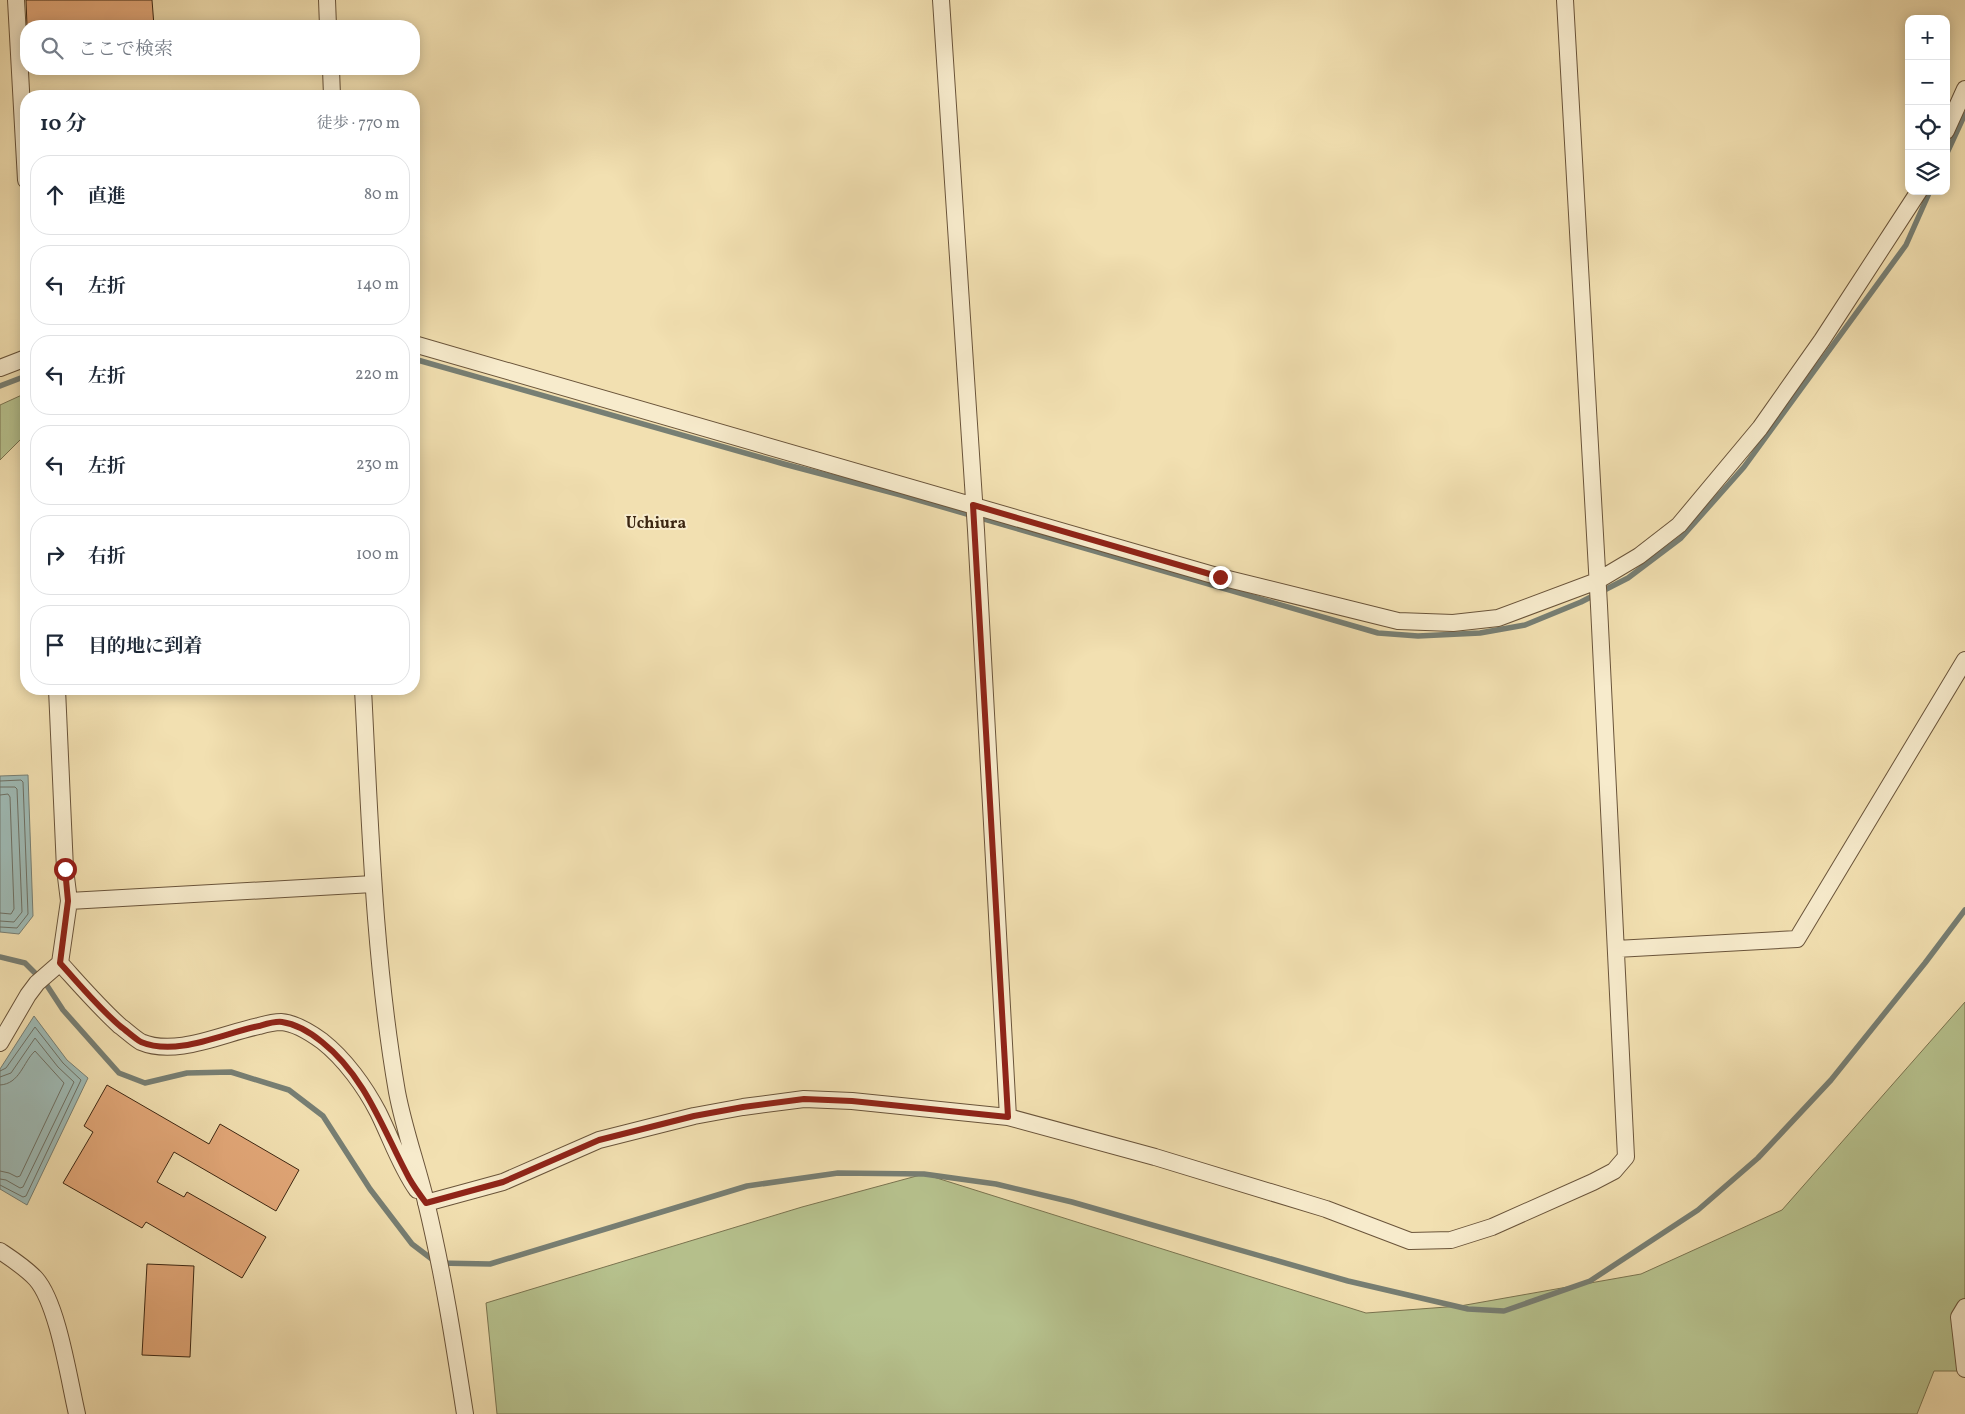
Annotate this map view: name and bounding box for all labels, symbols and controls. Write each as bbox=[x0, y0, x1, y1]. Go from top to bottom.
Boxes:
map controls bbox=[1905, 15, 1950, 195]
button: + bbox=[1905, 15, 1950, 60]
search box bbox=[20, 20, 420, 75]
icon: search bbox=[38, 34, 66, 62]
text: ここで検索 bbox=[78, 37, 173, 63]
button: − bbox=[1905, 60, 1950, 105]
button: locate bbox=[1905, 105, 1950, 150]
text: 10 分 bbox=[40, 110, 87, 139]
text: 徒歩 · 770 m bbox=[317, 113, 400, 135]
button: layers bbox=[1905, 150, 1950, 195]
icon: ahead bbox=[41, 181, 69, 209]
text: 直進 bbox=[88, 184, 126, 210]
text: 80 m bbox=[364, 184, 399, 206]
icon: left bbox=[41, 271, 69, 299]
text: 左折 bbox=[88, 274, 126, 300]
text: 140 m bbox=[357, 274, 399, 296]
icon: left bbox=[41, 361, 69, 389]
text: 左折 bbox=[88, 364, 126, 390]
text: 220 m bbox=[355, 364, 399, 386]
icon: left bbox=[41, 451, 69, 479]
text: 左折 bbox=[88, 454, 126, 480]
text: 230 m bbox=[356, 454, 399, 476]
district label: Uchiura bbox=[626, 513, 686, 535]
icon: right bbox=[41, 541, 69, 569]
text: 右折 bbox=[88, 544, 126, 570]
text: 100 m bbox=[356, 544, 399, 566]
route end bbox=[1209, 566, 1232, 589]
icon: arrive bbox=[41, 631, 69, 659]
text: 目的地に到着 bbox=[88, 634, 202, 660]
route start bbox=[54, 858, 77, 881]

